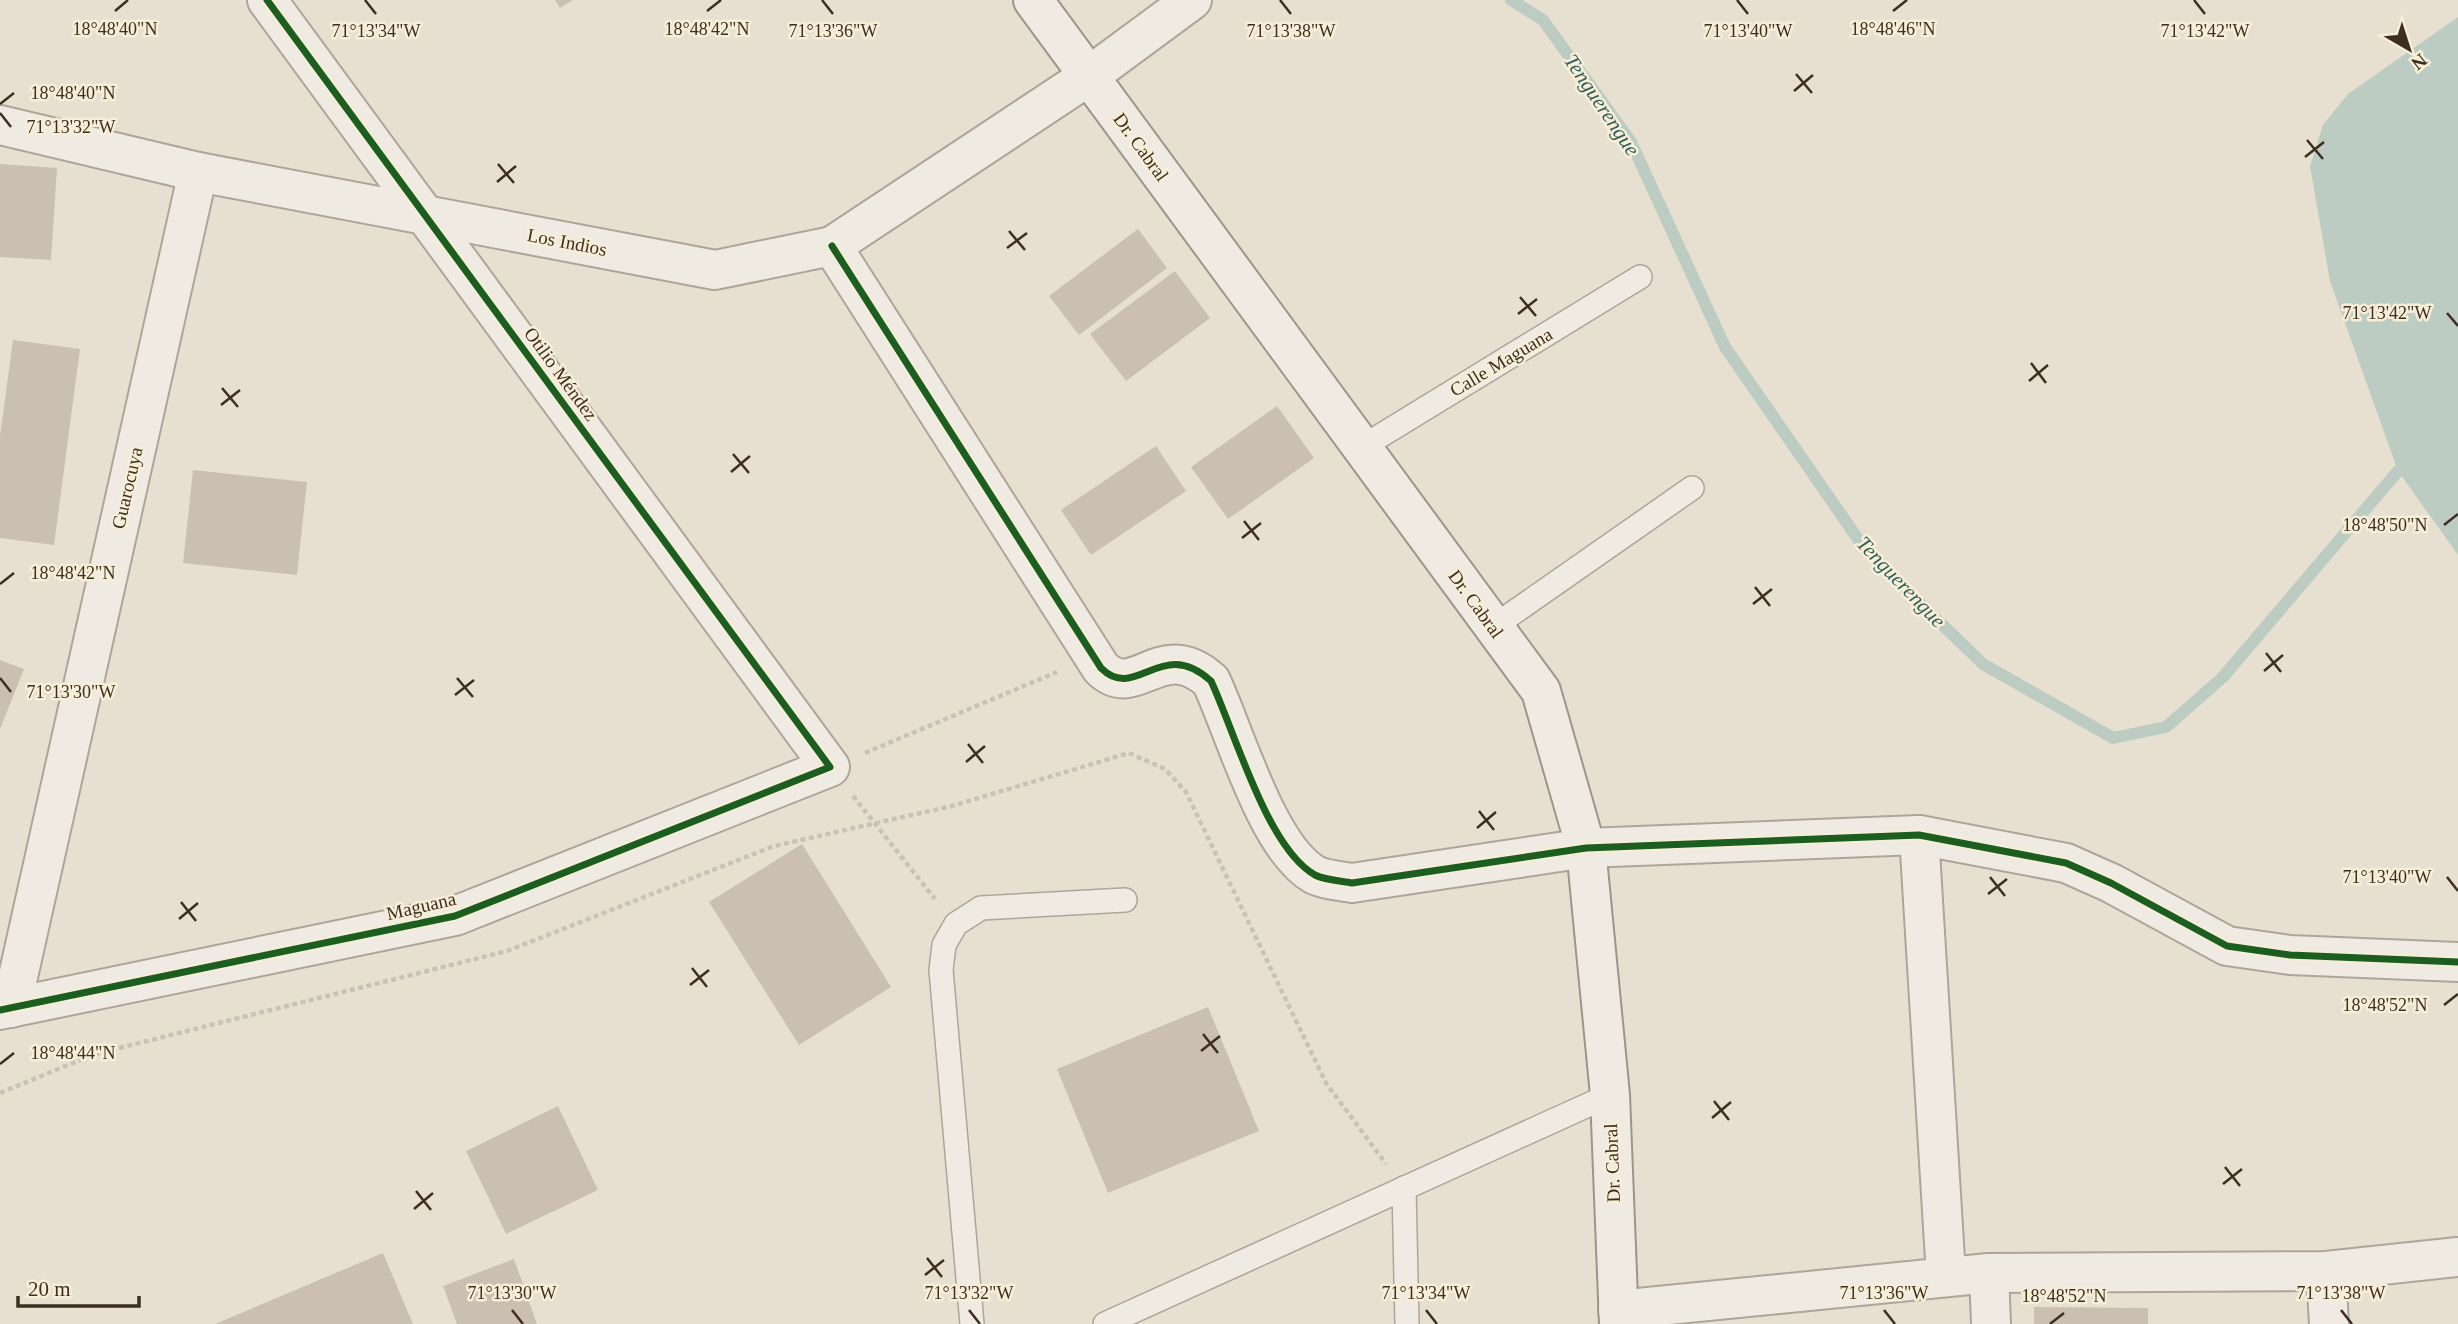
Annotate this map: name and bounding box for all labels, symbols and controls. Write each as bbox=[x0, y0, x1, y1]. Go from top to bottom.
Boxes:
north arrow bbox=[2374, 14, 2444, 84]
text: 18°48'40"N bbox=[73, 19, 157, 39]
text: 18°48'42"N bbox=[665, 19, 749, 39]
text: 18°48'46"N bbox=[1851, 19, 1935, 39]
text: 71°13'34"W bbox=[332, 21, 420, 41]
text: 71°13'36"W bbox=[789, 21, 877, 41]
text: 71°13'38"W bbox=[1247, 21, 1335, 41]
text: 71°13'40"W bbox=[1704, 21, 1792, 41]
text: 71°13'42"W bbox=[2161, 21, 2249, 41]
text: N bbox=[2407, 49, 2431, 74]
water label: Tenguerengue bbox=[1559, 50, 1645, 160]
text: 18°48'40"N bbox=[31, 83, 115, 103]
street label: Dr. Cabral bbox=[1109, 109, 1173, 185]
text: 71°13'32"W bbox=[27, 117, 115, 137]
street label: Los Indios bbox=[525, 224, 609, 260]
text: 71°13'42"W bbox=[2343, 303, 2431, 323]
street label: Otilio Méndez bbox=[520, 323, 602, 425]
street label: Calle Maguana bbox=[1446, 323, 1556, 401]
street label: Guarocuya bbox=[107, 444, 147, 531]
text: 18°48'50"N bbox=[2343, 515, 2427, 535]
water label: Tenguerengue bbox=[1852, 531, 1950, 633]
text: 18°48'42"N bbox=[31, 563, 115, 583]
street label: Dr. Cabral bbox=[1444, 566, 1508, 642]
text: 71°13'30"W bbox=[27, 682, 115, 702]
text: 71°13'40"W bbox=[2343, 867, 2431, 887]
street label: Maguana bbox=[384, 888, 458, 924]
text: 18°48'52"N bbox=[2343, 995, 2427, 1015]
text: 18°48'44"N bbox=[31, 1043, 115, 1063]
street label: Dr. Cabral bbox=[1600, 1123, 1624, 1203]
scale bar bbox=[18, 1264, 138, 1308]
text: 20 m bbox=[28, 1277, 71, 1301]
text: 71°13'30"W bbox=[468, 1283, 556, 1303]
text: 71°13'32"W bbox=[925, 1283, 1013, 1303]
text: 71°13'34"W bbox=[1382, 1283, 1470, 1303]
text: 71°13'36"W bbox=[1840, 1283, 1928, 1303]
text: 71°13'38"W bbox=[2297, 1283, 2385, 1303]
text: 18°48'52"N bbox=[2022, 1286, 2106, 1306]

